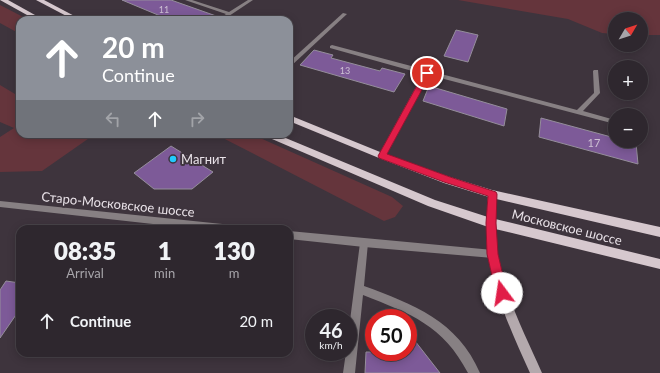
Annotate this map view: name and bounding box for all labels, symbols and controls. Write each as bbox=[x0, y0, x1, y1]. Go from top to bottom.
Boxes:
house number: 11 bbox=[159, 4, 169, 15]
north arrow bbox=[608, 12, 648, 52]
map controls bbox=[608, 12, 648, 148]
text: 20 m bbox=[102, 30, 165, 64]
icon: ahead bbox=[36, 32, 88, 84]
pin bbox=[410, 56, 444, 90]
button: + bbox=[608, 60, 648, 100]
icon: arrive bbox=[416, 62, 438, 84]
text: Continue bbox=[102, 64, 175, 86]
house number: 13 bbox=[340, 65, 350, 76]
icon: left bbox=[102, 108, 124, 130]
icon: ahead bbox=[144, 108, 166, 130]
icon: right bbox=[186, 108, 208, 130]
button: − bbox=[608, 108, 648, 148]
house number: 17 bbox=[588, 136, 600, 149]
place label: Магнит bbox=[181, 151, 227, 167]
marker: Магнит bbox=[168, 154, 178, 164]
street label: Старо-Московское шоссе bbox=[41, 188, 196, 220]
street label: Московское шоссе bbox=[510, 206, 624, 248]
text: 08:35 bbox=[54, 236, 116, 265]
text: 1 bbox=[158, 236, 172, 265]
text: 130 bbox=[213, 236, 255, 265]
text: Arrival bbox=[66, 265, 104, 281]
text: min bbox=[154, 265, 175, 281]
text: m bbox=[229, 265, 239, 281]
position arrow bbox=[481, 272, 523, 314]
speed limit sign: 50 bbox=[365, 309, 417, 361]
icon: ahead bbox=[36, 310, 58, 332]
text: Continue bbox=[70, 312, 131, 330]
text: 20 m bbox=[239, 312, 273, 330]
text: 46 bbox=[319, 318, 343, 342]
text: km/h bbox=[319, 339, 343, 351]

